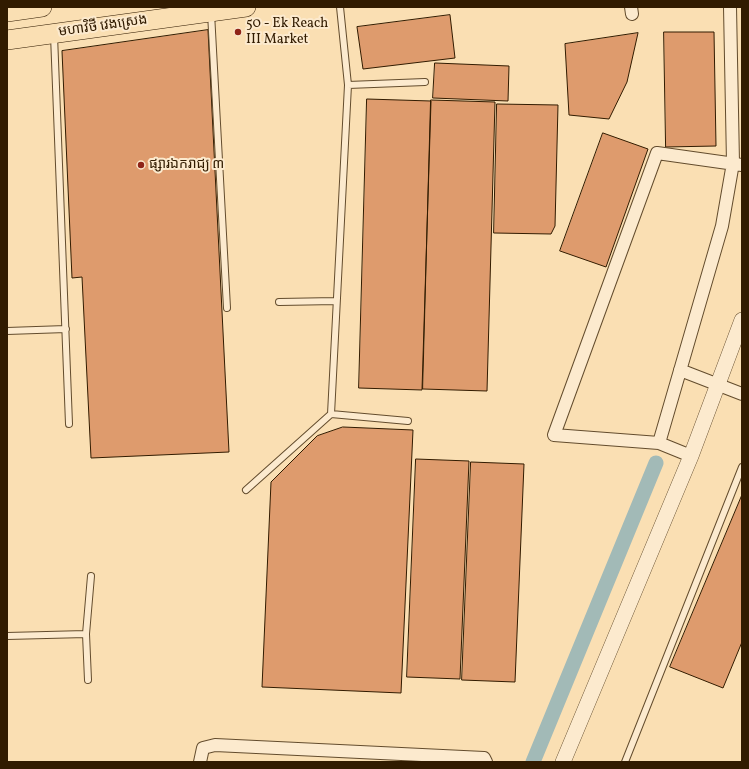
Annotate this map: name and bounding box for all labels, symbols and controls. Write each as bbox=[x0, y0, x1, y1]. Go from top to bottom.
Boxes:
street label: មហាវិថី វេងស្រេង bbox=[57, 12, 149, 42]
place label: 50 - Ek Reach III Market bbox=[246, 16, 328, 48]
marker: 50 - Ek Reach III Market bbox=[233, 27, 243, 37]
place label: ផ្សារឯករាជ្យ ៣ bbox=[149, 157, 224, 173]
marker: ផ្សារឯករាជ្យ ៣ bbox=[136, 160, 146, 170]

